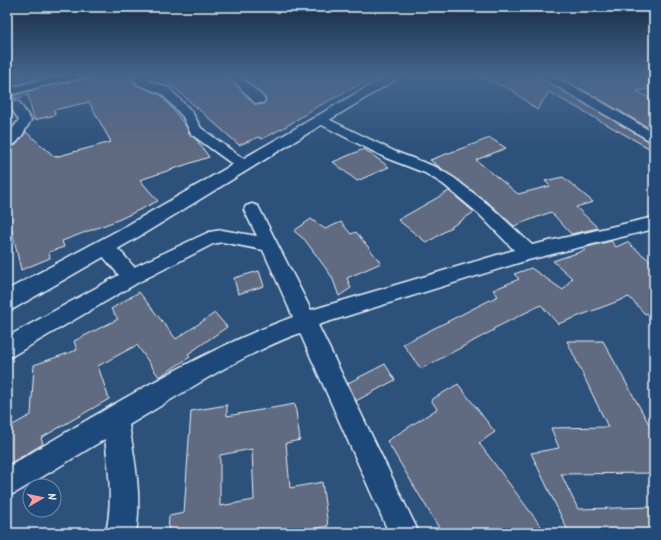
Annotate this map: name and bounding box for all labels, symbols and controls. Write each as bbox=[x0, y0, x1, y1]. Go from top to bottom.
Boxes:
north arrow bbox=[22, 478, 62, 518]
text: N bbox=[41, 492, 60, 501]

